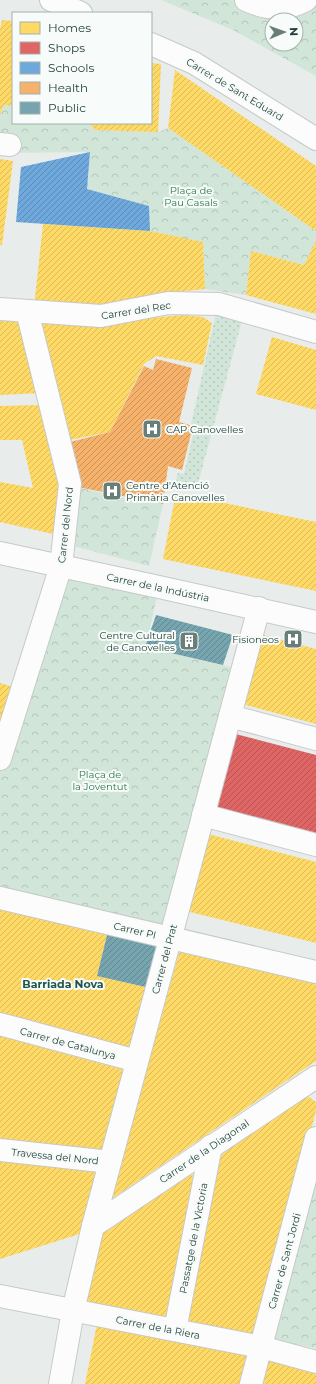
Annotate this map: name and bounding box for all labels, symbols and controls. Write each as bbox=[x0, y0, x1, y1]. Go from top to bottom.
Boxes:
legend bbox=[12, 12, 152, 124]
north arrow bbox=[264, 12, 304, 52]
text: Homes bbox=[48, 20, 91, 35]
text: N bbox=[287, 27, 301, 36]
text: Shops bbox=[48, 40, 85, 55]
street label: Carrer de Sant Eduard bbox=[184, 55, 286, 124]
text: Schools bbox=[48, 60, 94, 75]
text: Health bbox=[48, 80, 88, 95]
text: Public bbox=[48, 100, 86, 115]
park label: Plaça de Pau Casals bbox=[164, 184, 218, 209]
street label: Carrer del Rec bbox=[100, 299, 172, 322]
hospital icon: CAP Canovelles bbox=[141, 418, 163, 440]
place label: CAP Canovelles bbox=[166, 423, 243, 436]
place label: Centre d'Atenció Primària Canovelles bbox=[126, 479, 225, 504]
hospital icon: Centre d'Atenció Primària Canovelles bbox=[101, 480, 123, 502]
street label: Carrer del Nord bbox=[55, 486, 76, 564]
street label: Carrer de la Indústria bbox=[105, 570, 211, 605]
hospital icon: Fisioneos bbox=[282, 628, 304, 650]
place label: Centre Cultural de Canovelles bbox=[100, 629, 175, 654]
building icon: Centre Cultural de Canovelles bbox=[178, 630, 200, 652]
place label: Fisioneos bbox=[232, 633, 279, 646]
park label: Plaça de la Joventut bbox=[72, 768, 128, 793]
street label: Carrer PI bbox=[112, 919, 158, 942]
street label: Carrer del Prat bbox=[149, 923, 180, 996]
district label: Barriada Nova bbox=[22, 977, 104, 991]
street label: Carrer de Catalunya bbox=[19, 1024, 117, 1063]
street label: Carrer de la Diagonal bbox=[157, 1117, 252, 1186]
street label: Travessa del Nord bbox=[11, 1145, 99, 1168]
street label: Passatge de la Victoria bbox=[176, 1182, 211, 1295]
street label: Carrer de Sant Jordi bbox=[265, 1212, 304, 1311]
street label: Carrer de la Riera bbox=[115, 1313, 201, 1342]

